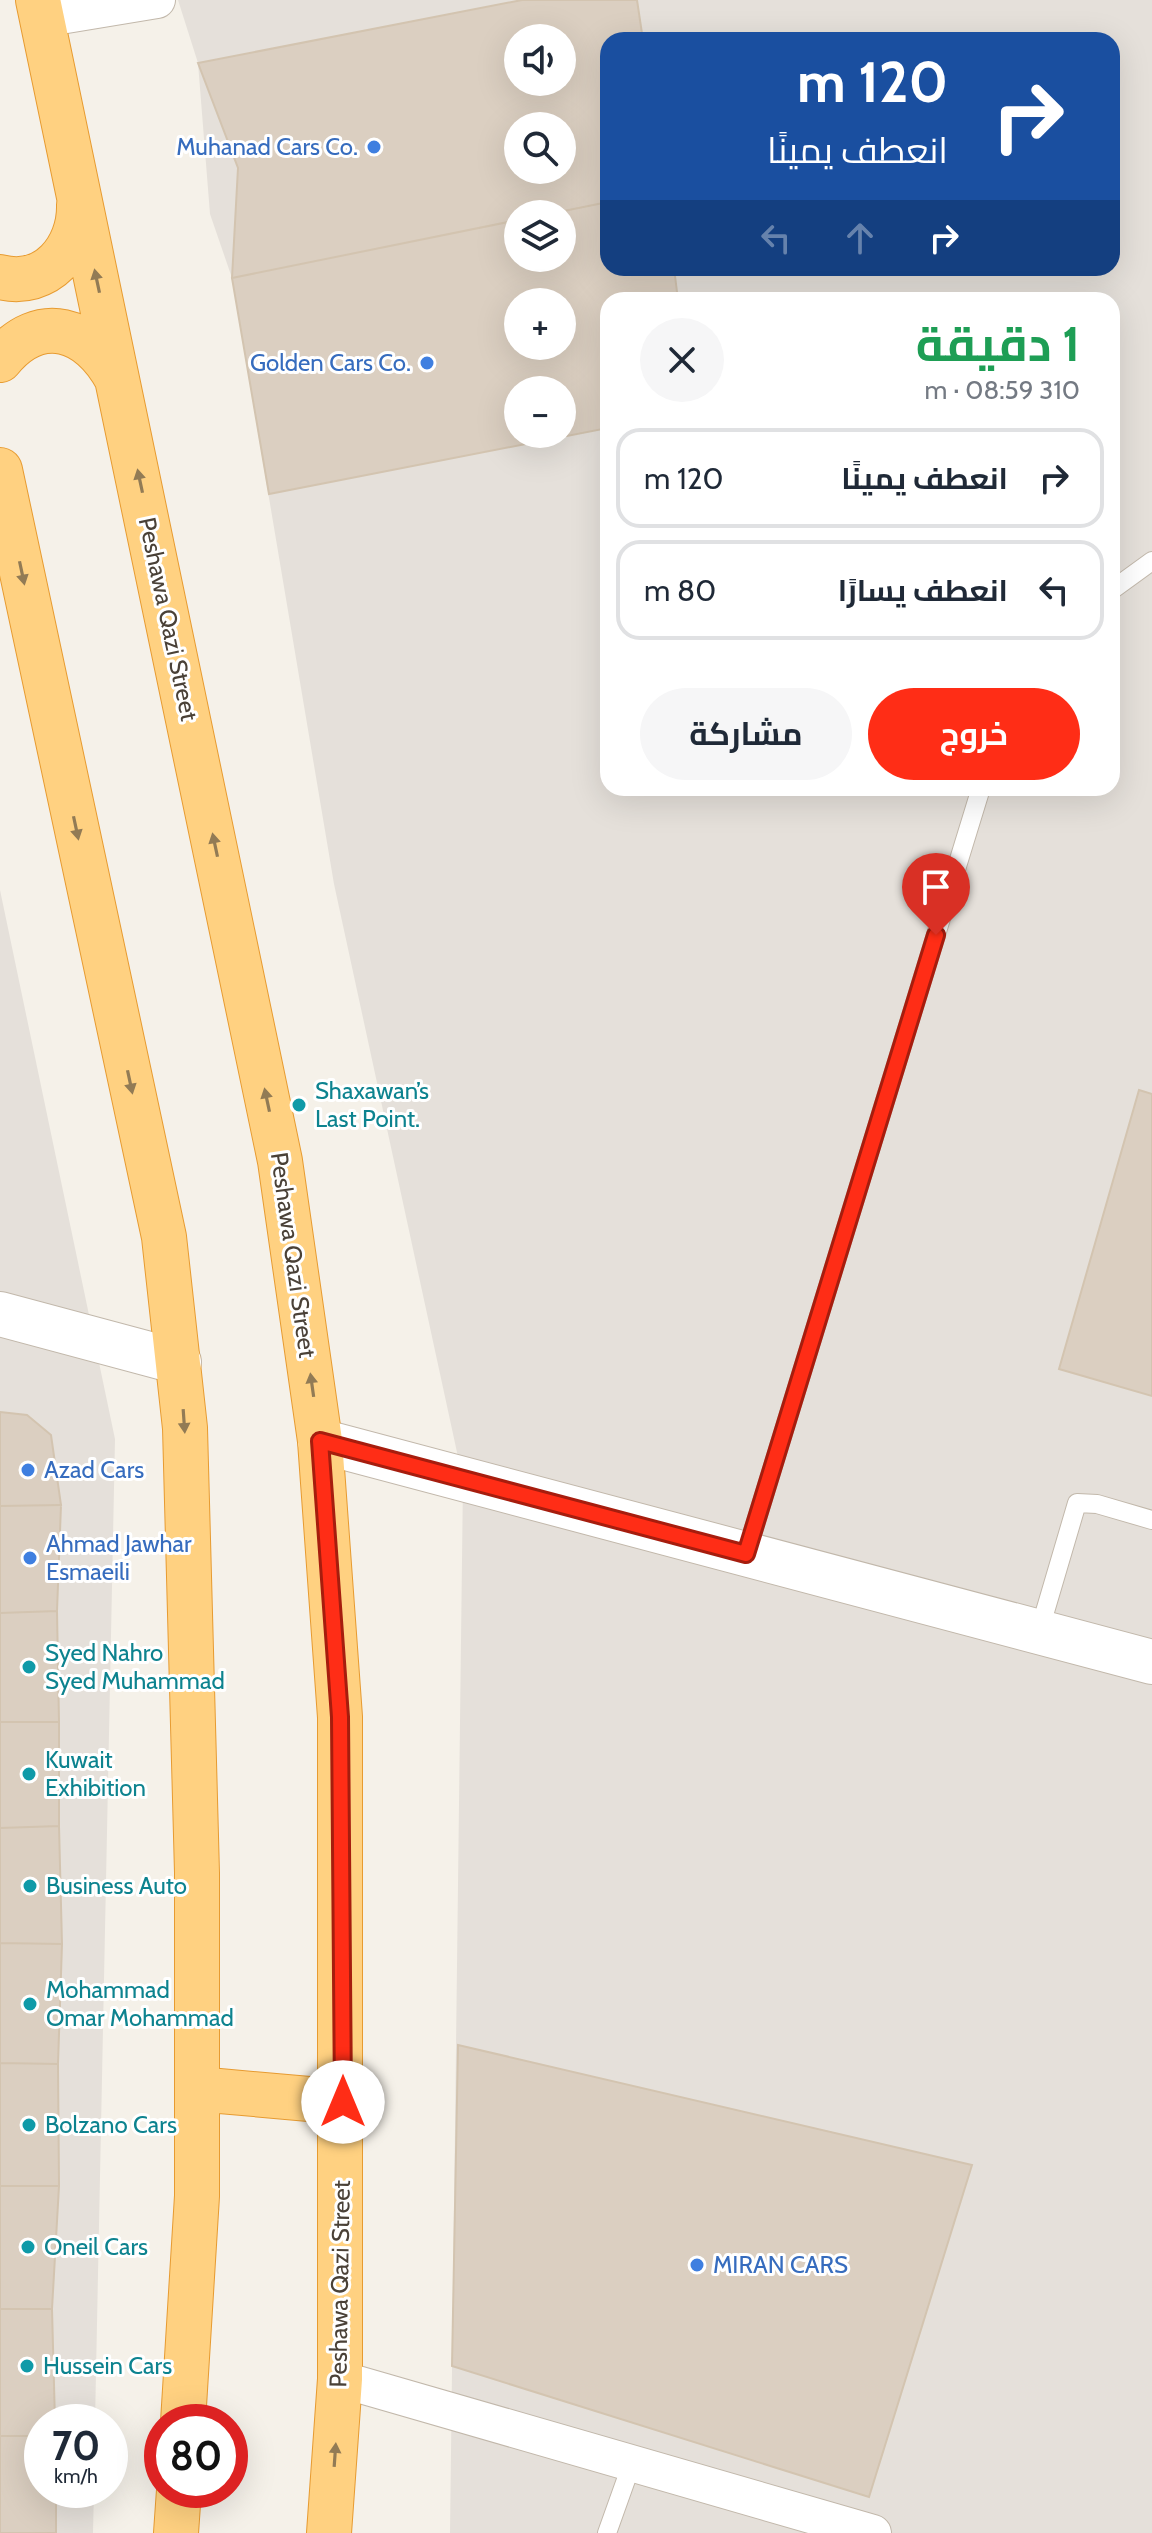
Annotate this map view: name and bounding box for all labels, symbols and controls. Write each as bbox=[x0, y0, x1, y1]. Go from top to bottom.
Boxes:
map controls bbox=[504, 24, 576, 448]
button: sound bbox=[504, 24, 576, 96]
text: 120 m bbox=[797, 48, 948, 116]
icon: right bbox=[976, 64, 1080, 168]
button: search bbox=[504, 112, 576, 184]
text: انعطف يمينًا bbox=[767, 128, 948, 172]
place label: Muhanad Cars Co. bbox=[176, 132, 358, 161]
marker: Muhanad Cars Co. bbox=[365, 138, 383, 156]
button: layers bbox=[504, 200, 576, 272]
icon: left bbox=[754, 216, 798, 260]
icon: ahead bbox=[838, 216, 882, 260]
icon: right bbox=[922, 216, 966, 260]
one-way arrow bbox=[91, 268, 103, 293]
button: + bbox=[504, 288, 576, 360]
text: 1 دقيقة bbox=[916, 315, 1080, 373]
button: close bbox=[640, 318, 724, 402]
place label: Golden Cars Co. bbox=[250, 348, 411, 377]
marker: Golden Cars Co. bbox=[418, 354, 436, 372]
text: 310 m · 08:59 bbox=[925, 374, 1080, 406]
button: − bbox=[504, 376, 576, 448]
icon: right bbox=[1032, 456, 1076, 500]
text: 120 m bbox=[644, 460, 724, 497]
text: انعطف يمينًا bbox=[841, 460, 1008, 497]
one-way arrow bbox=[133, 468, 145, 493]
street label: Peshawa Qazi Street bbox=[133, 514, 204, 723]
one-way arrow bbox=[16, 561, 29, 586]
icon: left bbox=[1032, 568, 1076, 612]
text: 80 m bbox=[644, 572, 716, 609]
text: انعطف يسارًا bbox=[838, 572, 1008, 609]
button: مشاركة bbox=[640, 688, 852, 780]
button: خروج bbox=[868, 688, 1080, 780]
one-way arrow bbox=[70, 816, 83, 841]
one-way arrow bbox=[208, 832, 221, 857]
pin bbox=[902, 853, 970, 935]
icon: arrive bbox=[914, 865, 958, 909]
one-way arrow bbox=[124, 1070, 137, 1095]
place label: Shaxawan’s Last Point. bbox=[315, 1076, 429, 1133]
one-way arrow bbox=[260, 1087, 273, 1112]
marker: Shaxawan’s Last Point. bbox=[290, 1096, 308, 1114]
street label: Peshawa Qazi Street bbox=[265, 1150, 322, 1360]
one-way arrow bbox=[305, 1372, 318, 1397]
one-way arrow bbox=[178, 1409, 191, 1434]
place label: Azad Cars bbox=[44, 1455, 144, 1484]
marker: Azad Cars bbox=[19, 1461, 37, 1479]
place label: Ahmad Jawhar Esmaeili bbox=[46, 1529, 192, 1586]
marker: Ahmad Jawhar Esmaeili bbox=[21, 1549, 39, 1567]
place label: Syed Nahro Syed Muhammad bbox=[45, 1638, 225, 1695]
marker: Syed Nahro Syed Muhammad bbox=[20, 1658, 38, 1676]
place label: Kuwait Exhibition bbox=[45, 1745, 146, 1802]
marker: Kuwait Exhibition bbox=[20, 1765, 38, 1783]
place label: Business Auto bbox=[46, 1871, 187, 1900]
marker: Business Auto bbox=[21, 1877, 39, 1895]
place label: Mohammad Omar Mohammad bbox=[46, 1975, 234, 2032]
marker: Mohammad Omar Mohammad bbox=[21, 1995, 39, 2013]
position arrow bbox=[301, 2060, 385, 2144]
place label: Bolzano Cars bbox=[45, 2110, 177, 2139]
marker: Bolzano Cars bbox=[20, 2116, 38, 2134]
street label: Peshawa Qazi Street bbox=[323, 2180, 356, 2388]
place label: Oneil Cars bbox=[44, 2232, 148, 2261]
marker: Oneil Cars bbox=[19, 2238, 37, 2256]
place label: MIRAN CARS bbox=[713, 2250, 848, 2279]
marker: MIRAN CARS bbox=[688, 2256, 706, 2274]
place label: Hussein Cars bbox=[43, 2351, 172, 2380]
marker: Hussein Cars bbox=[18, 2357, 36, 2375]
speed limit sign: 80 bbox=[144, 2404, 248, 2508]
text: 70 bbox=[52, 2421, 100, 2470]
one-way arrow bbox=[329, 2442, 342, 2467]
text: km/h bbox=[54, 2464, 98, 2488]

